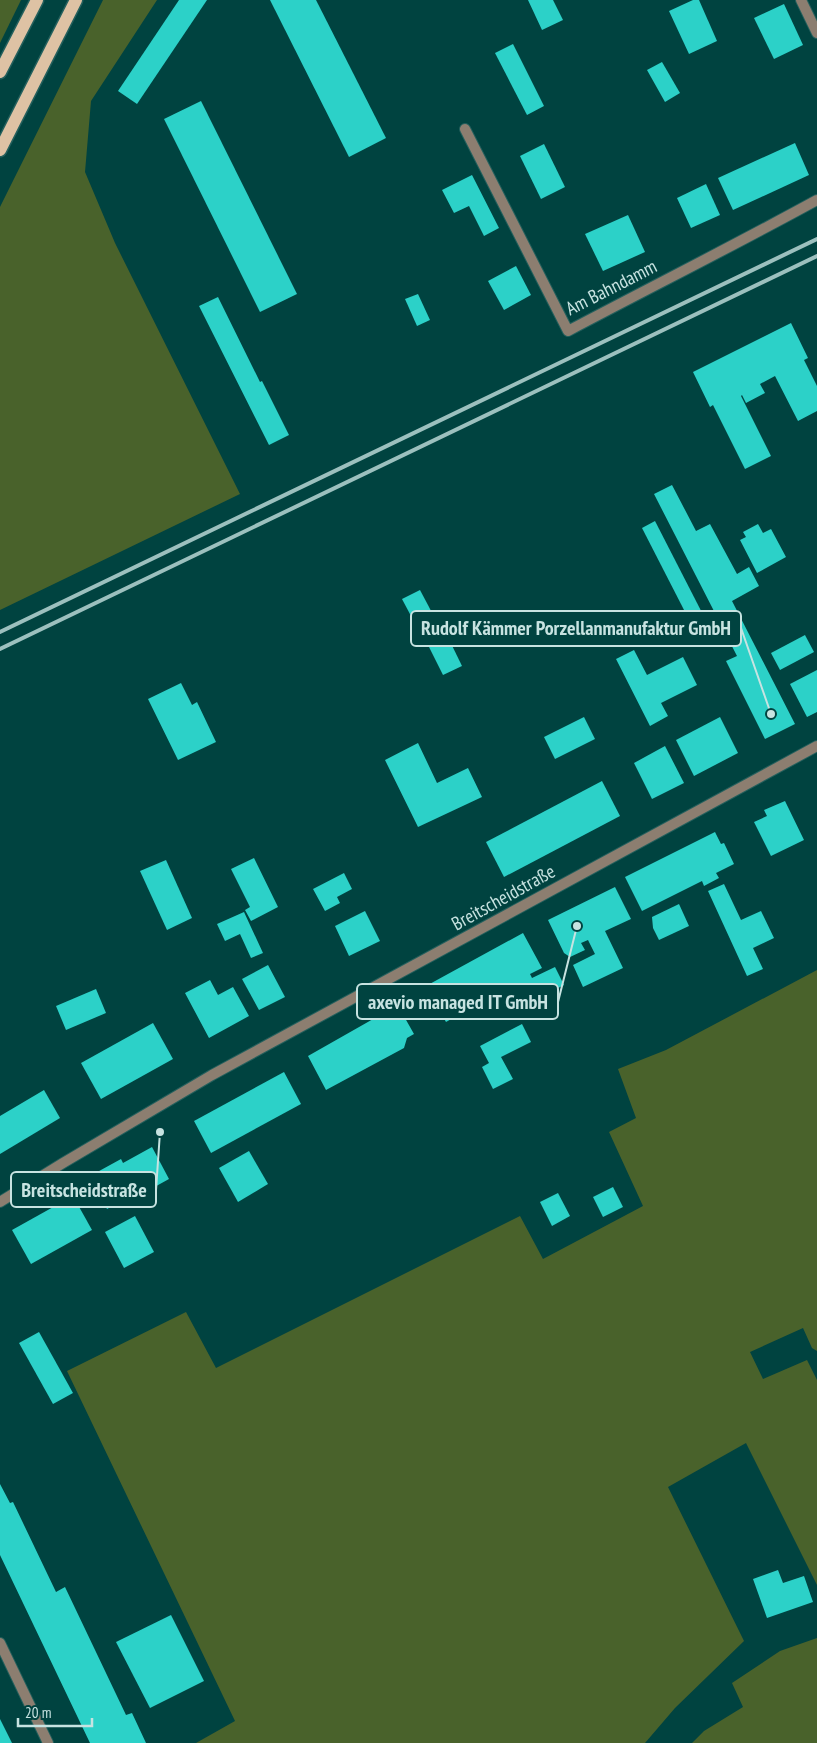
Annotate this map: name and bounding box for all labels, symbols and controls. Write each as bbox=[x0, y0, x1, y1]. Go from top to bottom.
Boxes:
street label: Am Bahndamm bbox=[561, 254, 661, 320]
callout: Rudolf Kämmer Porzellanmanufaktur GmbH bbox=[411, 611, 741, 646]
text: Rudolf Kämmer Porzellanmanufaktur GmbH bbox=[421, 615, 731, 641]
street label: Breitscheidstraße bbox=[447, 859, 559, 935]
callout: axevio managed IT GmbH bbox=[357, 984, 558, 1019]
text: axevio managed IT GmbH bbox=[368, 989, 548, 1015]
callout: Breitscheidstraße bbox=[11, 1172, 156, 1207]
text: Breitscheidstraße bbox=[21, 1177, 147, 1203]
scale bar bbox=[18, 1696, 91, 1728]
text: 20 m bbox=[25, 1703, 51, 1722]

